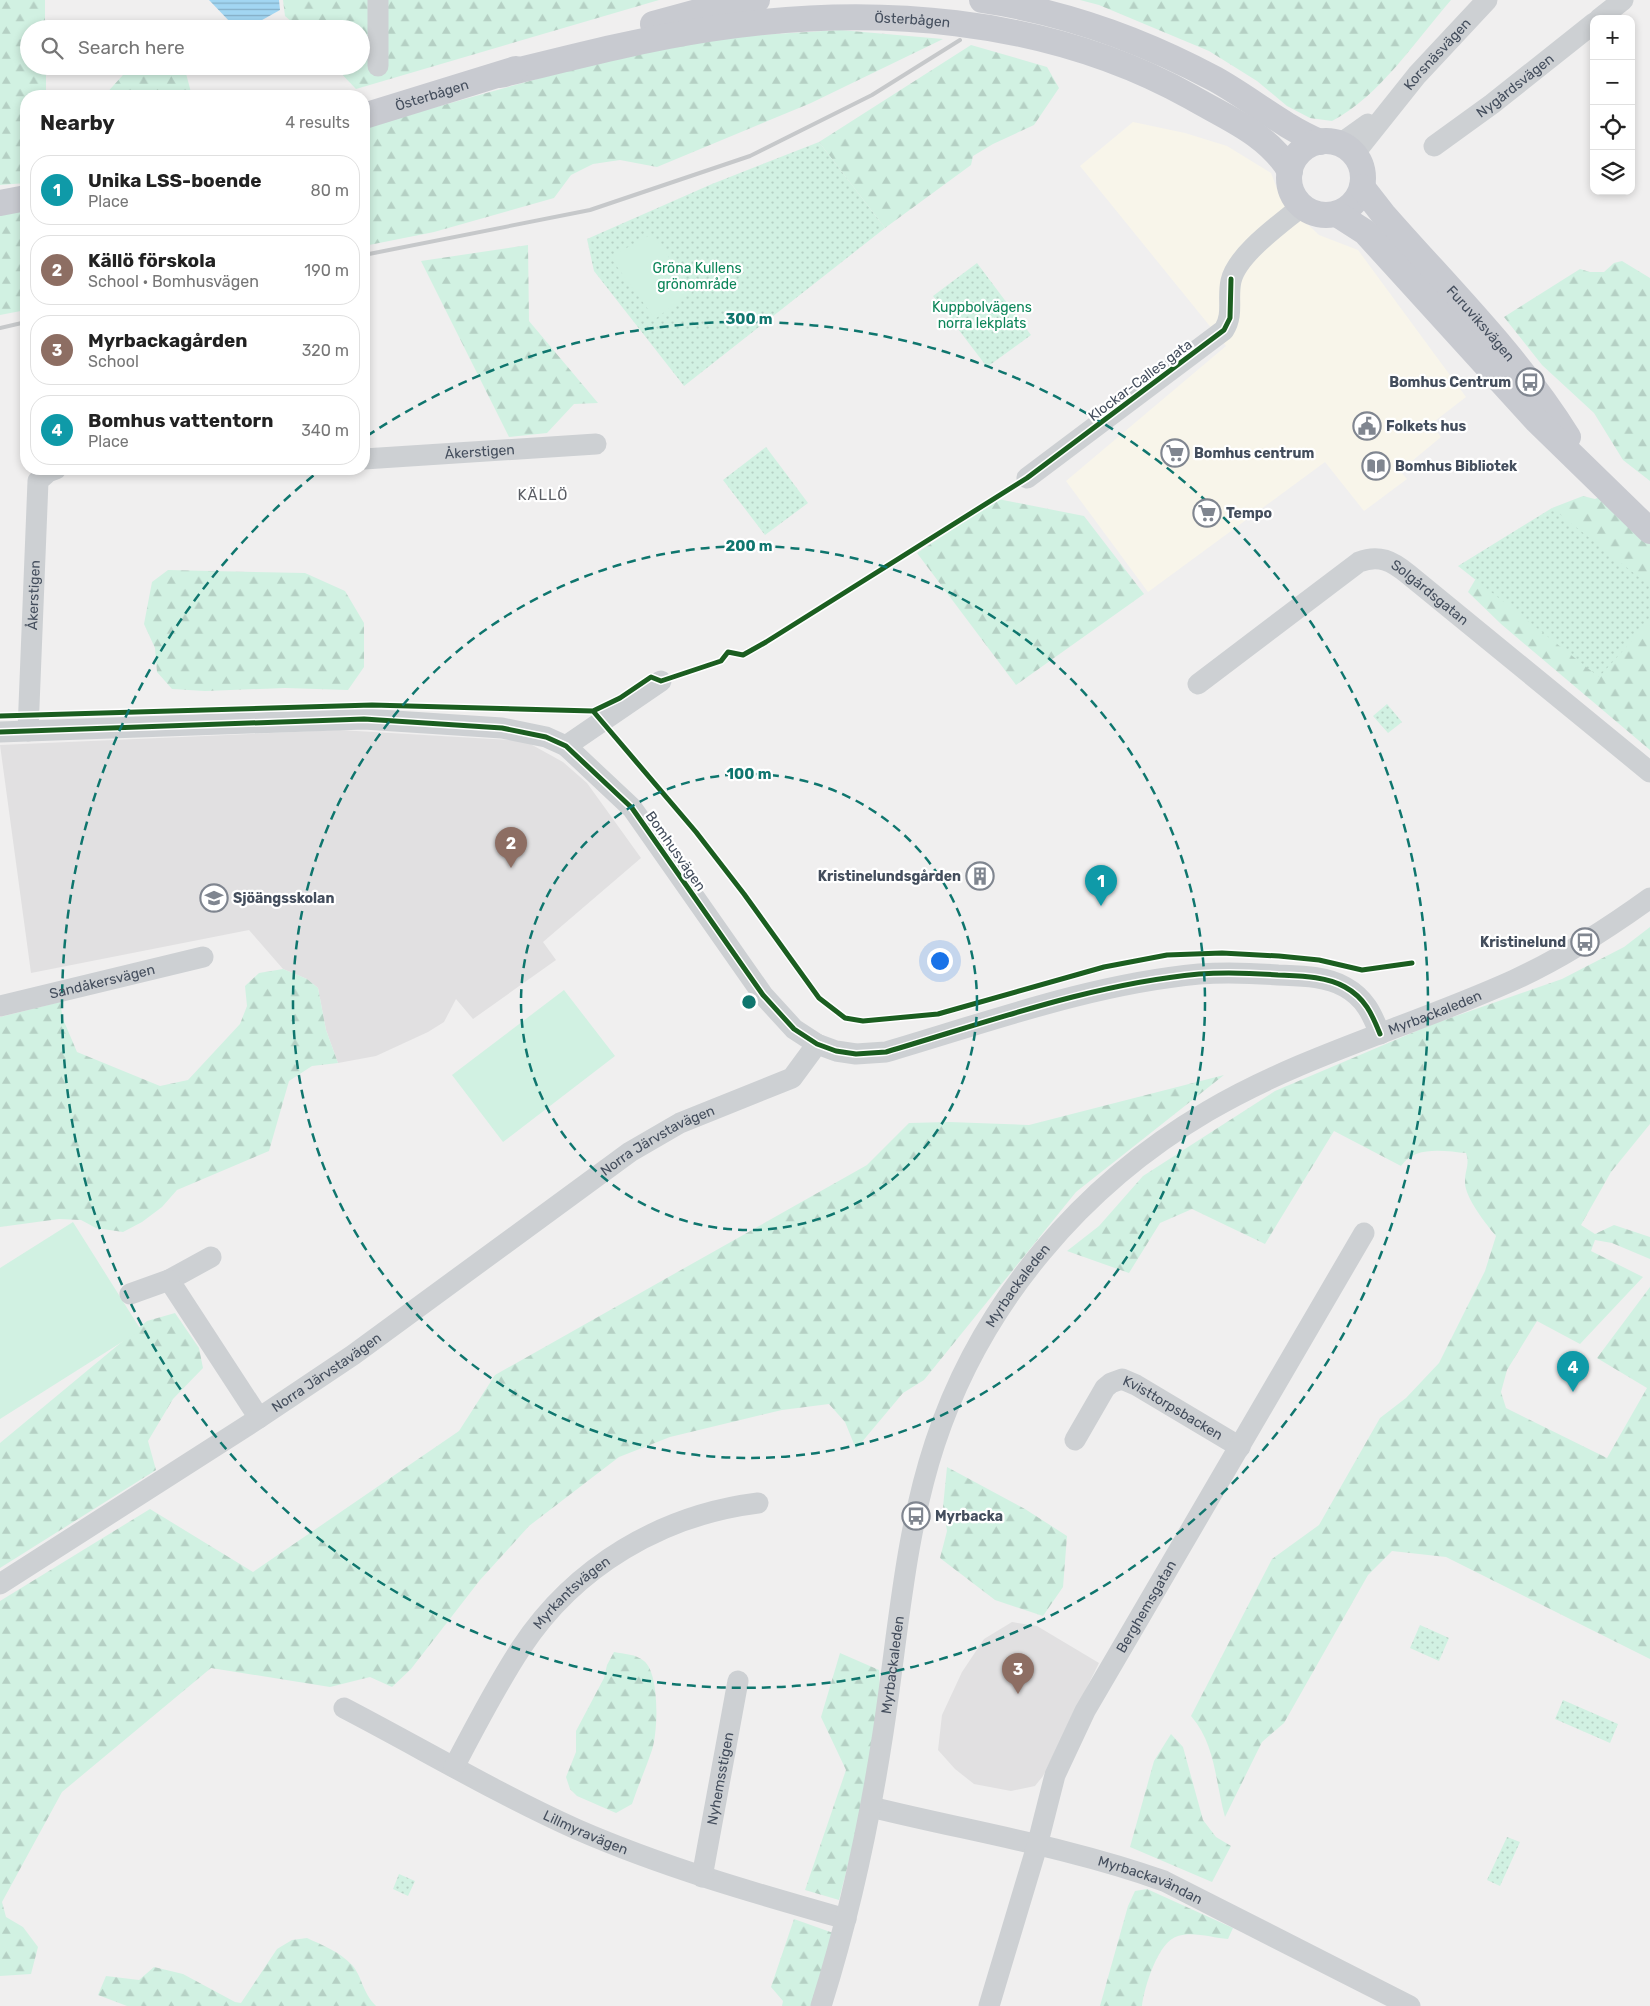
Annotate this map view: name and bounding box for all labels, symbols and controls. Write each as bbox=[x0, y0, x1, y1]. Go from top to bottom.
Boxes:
street label: Österbågen bbox=[874, 10, 951, 31]
street label: Korsnäsvägen bbox=[1400, 15, 1475, 94]
map controls bbox=[1590, 15, 1635, 195]
button: + bbox=[1590, 15, 1635, 60]
search box bbox=[20, 20, 370, 75]
icon: search bbox=[38, 34, 66, 62]
text: Search here bbox=[78, 36, 185, 59]
street label: Nygårdsvägen bbox=[1473, 50, 1557, 122]
button: − bbox=[1590, 60, 1635, 105]
street label: Österbågen bbox=[393, 76, 471, 115]
button: locate bbox=[1590, 105, 1635, 150]
text: Nearby bbox=[40, 110, 115, 135]
text: 4 results bbox=[285, 113, 350, 132]
button: layers bbox=[1590, 150, 1635, 195]
text: Unika LSS-boende bbox=[88, 169, 262, 192]
text: 1 bbox=[53, 181, 61, 200]
text: 80 m bbox=[311, 181, 349, 200]
text: Place bbox=[88, 192, 129, 211]
text: Källö förskola bbox=[88, 249, 216, 272]
park label: Gröna Kullens grönområde bbox=[652, 260, 742, 293]
text: 2 bbox=[52, 261, 62, 280]
text: 190 m bbox=[304, 261, 349, 280]
text: School · Bomhusvägen bbox=[88, 272, 259, 291]
street label: Furuviksvägen bbox=[1443, 282, 1518, 365]
park label: Kuppbolvägens norra lekplats bbox=[932, 299, 1032, 332]
text: 300 m bbox=[725, 310, 773, 328]
text: Myrbackagården bbox=[88, 329, 248, 352]
street label: Klockar-Calles gata bbox=[1085, 336, 1195, 425]
text: 3 bbox=[52, 341, 62, 360]
text: 320 m bbox=[302, 341, 349, 360]
text: School bbox=[88, 352, 139, 371]
bus stop icon: Bomhus Centrum bbox=[1515, 367, 1545, 397]
place label: Bomhus Centrum bbox=[1389, 374, 1511, 391]
text: Bomhus vattentorn bbox=[88, 409, 273, 432]
public building icon: Folkets hus bbox=[1352, 411, 1382, 441]
place label: Folkets hus bbox=[1386, 418, 1467, 435]
text: 4 bbox=[52, 421, 62, 440]
text: 340 m bbox=[301, 421, 349, 440]
text: Place bbox=[88, 432, 129, 451]
supermarket icon: Bomhus centrum bbox=[1160, 438, 1190, 468]
street label: Åkerstigen bbox=[444, 441, 515, 463]
place label: Bomhus centrum bbox=[1194, 445, 1314, 462]
library icon: Bomhus Bibliotek bbox=[1361, 451, 1391, 481]
place label: Bomhus Bibliotek bbox=[1395, 458, 1518, 475]
district label: KÄLLÖ bbox=[518, 486, 568, 504]
supermarket icon: Tempo bbox=[1192, 498, 1222, 528]
place label: Tempo bbox=[1226, 505, 1272, 522]
text: 200 m bbox=[725, 537, 773, 555]
street label: Solgårdsgatan bbox=[1388, 556, 1472, 629]
street label: Åkerstigen bbox=[23, 560, 44, 631]
text: 100 m bbox=[727, 765, 771, 783]
street label: Bomhusvägen bbox=[642, 808, 709, 894]
pin: 2 bbox=[495, 827, 527, 868]
building icon: Kristinelundsgården bbox=[965, 861, 995, 891]
pin: 1 bbox=[1085, 865, 1117, 906]
place label: Kristinelundsgården bbox=[818, 868, 961, 885]
school or university icon: Sjöängsskolan bbox=[199, 883, 229, 913]
place label: Sjöängsskolan bbox=[233, 890, 334, 907]
bus stop icon: Kristinelund bbox=[1570, 927, 1600, 957]
place label: Kristinelund bbox=[1480, 934, 1566, 951]
your location bbox=[927, 948, 953, 974]
street label: Sandåkersvägen bbox=[48, 961, 157, 1003]
street label: Myrbackaleden bbox=[1386, 987, 1484, 1039]
centre of rings bbox=[740, 993, 758, 1011]
street label: Norra Järvstavägen bbox=[597, 1102, 717, 1180]
street label: Myrbackaleden bbox=[982, 1241, 1054, 1330]
street label: Norra Järvstavägen bbox=[269, 1329, 385, 1416]
pin: 4 bbox=[1557, 1351, 1589, 1392]
street label: Kvisttorpsbacken bbox=[1120, 1372, 1226, 1444]
bus stop icon: Myrbacka bbox=[901, 1501, 931, 1531]
place label: Myrbacka bbox=[935, 1508, 1003, 1525]
street label: Myrkantsvägen bbox=[530, 1553, 613, 1633]
street label: Berghemsgatan bbox=[1113, 1557, 1180, 1656]
street label: Myrbackaleden bbox=[878, 1615, 908, 1715]
pin: 3 bbox=[1002, 1653, 1034, 1694]
street label: Nyhemsstigen bbox=[704, 1731, 737, 1827]
street label: Lillmyravägen bbox=[540, 1807, 630, 1858]
street label: Myrbackavändan bbox=[1096, 1853, 1205, 1908]

